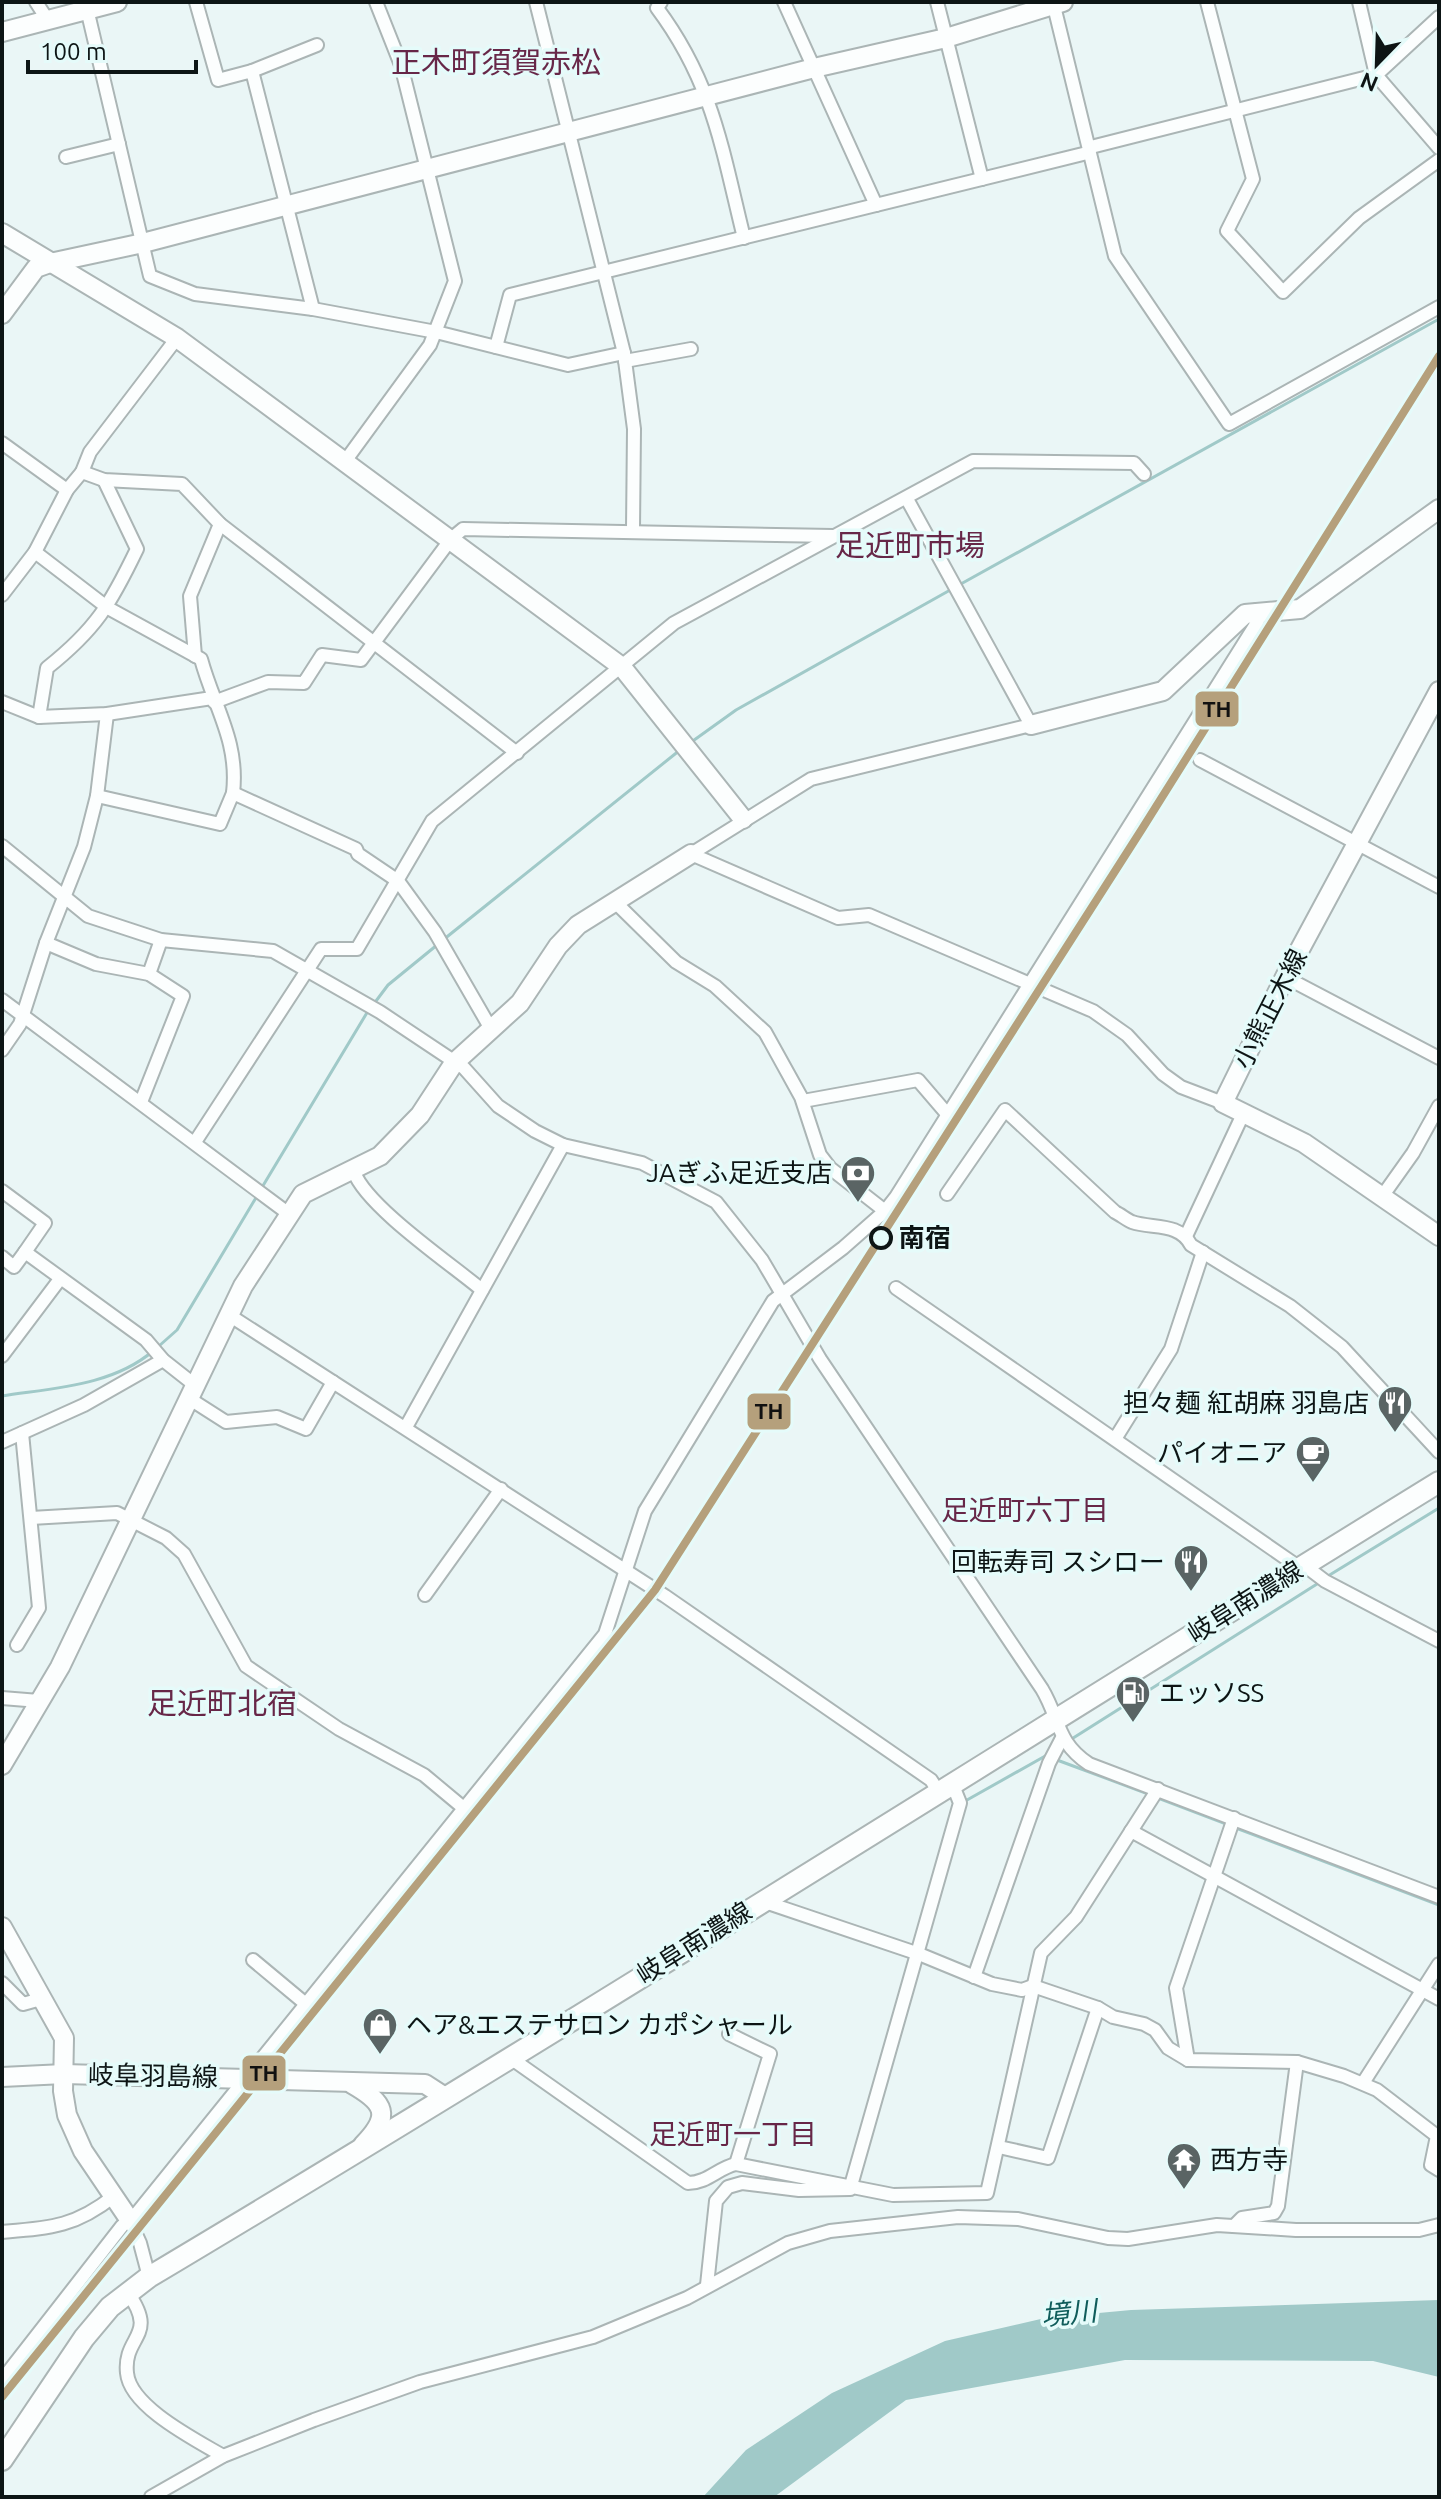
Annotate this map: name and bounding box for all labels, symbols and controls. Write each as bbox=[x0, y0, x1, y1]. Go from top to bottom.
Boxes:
scale bar bbox=[28, 24, 196, 74]
north arrow bbox=[1337, 24, 1417, 104]
text: 100 m bbox=[40, 38, 107, 65]
district label: 正木町須賀赤松 bbox=[391, 45, 601, 79]
text: N bbox=[1357, 68, 1381, 98]
district label: 足近町市場 bbox=[835, 528, 985, 562]
line badge: TH bbox=[1194, 690, 1240, 728]
text: TH bbox=[1202, 696, 1232, 721]
street label: 小熊正木線 bbox=[1227, 944, 1312, 1073]
bank icon: JAぎふ足近支店 bbox=[839, 1154, 877, 1204]
place label: JAぎふ足近支店 bbox=[646, 1158, 832, 1187]
place label: 南宿 bbox=[899, 1223, 951, 1252]
marker: 南宿 bbox=[870, 1227, 892, 1249]
restaurant icon: 担々麺 紅胡麻 羽島店 bbox=[1376, 1384, 1414, 1434]
place label: 担々麺 紅胡麻 羽島店 bbox=[1123, 1388, 1369, 1417]
line badge: TH bbox=[746, 1392, 792, 1431]
text: TH bbox=[754, 1398, 784, 1423]
cafe icon: パイオニア bbox=[1294, 1434, 1332, 1484]
place label: パイオニア bbox=[1157, 1438, 1287, 1467]
district label: 足近町六丁目 bbox=[941, 1494, 1109, 1525]
restaurant icon: 回転寿司 スシロー bbox=[1172, 1543, 1210, 1593]
place label: 回転寿司 スシロー bbox=[951, 1547, 1165, 1576]
street label: 岐阜南濃線 bbox=[1182, 1555, 1308, 1648]
fuel station icon: エッソSS bbox=[1114, 1674, 1152, 1724]
place label: エッソSS bbox=[1159, 1678, 1264, 1707]
district label: 足近町北宿 bbox=[147, 1686, 297, 1720]
street label: 岐阜南濃線 bbox=[631, 1896, 757, 1989]
shop icon: ヘア&エステサロン カポシャール bbox=[361, 2006, 399, 2056]
place label: ヘア&エステサロン カポシャール bbox=[406, 2010, 793, 2039]
line badge: TH bbox=[241, 2054, 287, 2092]
street label: 岐阜羽島線 bbox=[88, 2060, 218, 2091]
text: TH bbox=[249, 2060, 279, 2085]
district label: 足近町一丁目 bbox=[649, 2118, 817, 2149]
temple icon: 西方寺 bbox=[1165, 2141, 1203, 2191]
place label: 西方寺 bbox=[1210, 2145, 1288, 2174]
water label: 境川 bbox=[1039, 2294, 1101, 2331]

